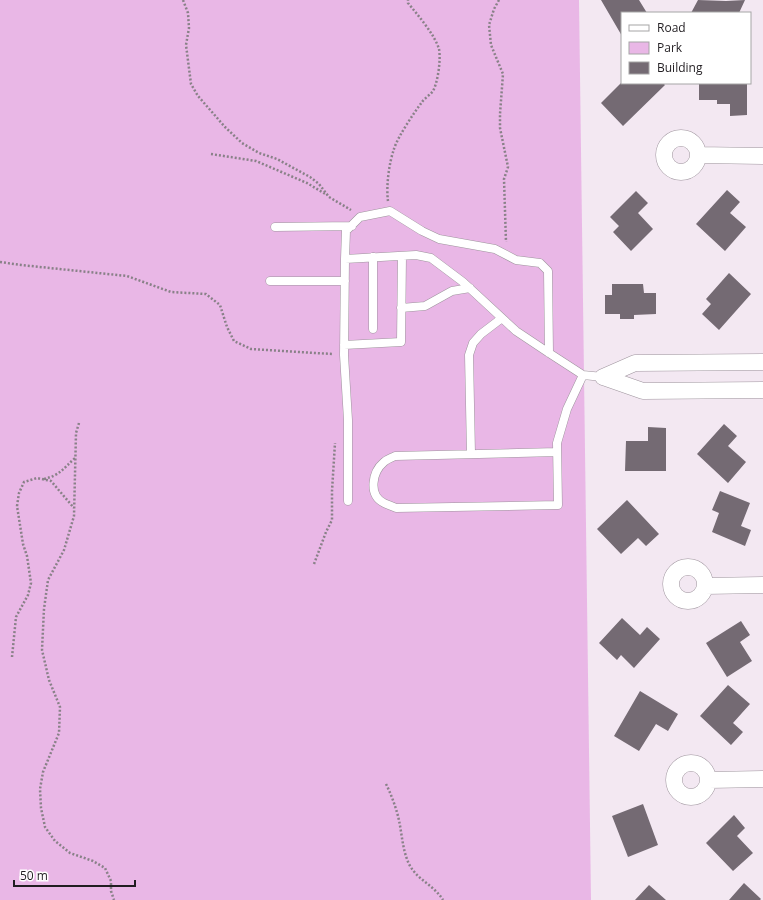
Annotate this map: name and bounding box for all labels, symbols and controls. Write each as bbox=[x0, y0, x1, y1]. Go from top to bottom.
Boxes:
legend bbox=[621, 12, 751, 84]
text: Road bbox=[657, 19, 686, 36]
text: Park bbox=[657, 39, 683, 56]
text: Building bbox=[657, 59, 703, 76]
scale bar bbox=[14, 862, 135, 888]
text: 50 m bbox=[20, 867, 48, 884]

